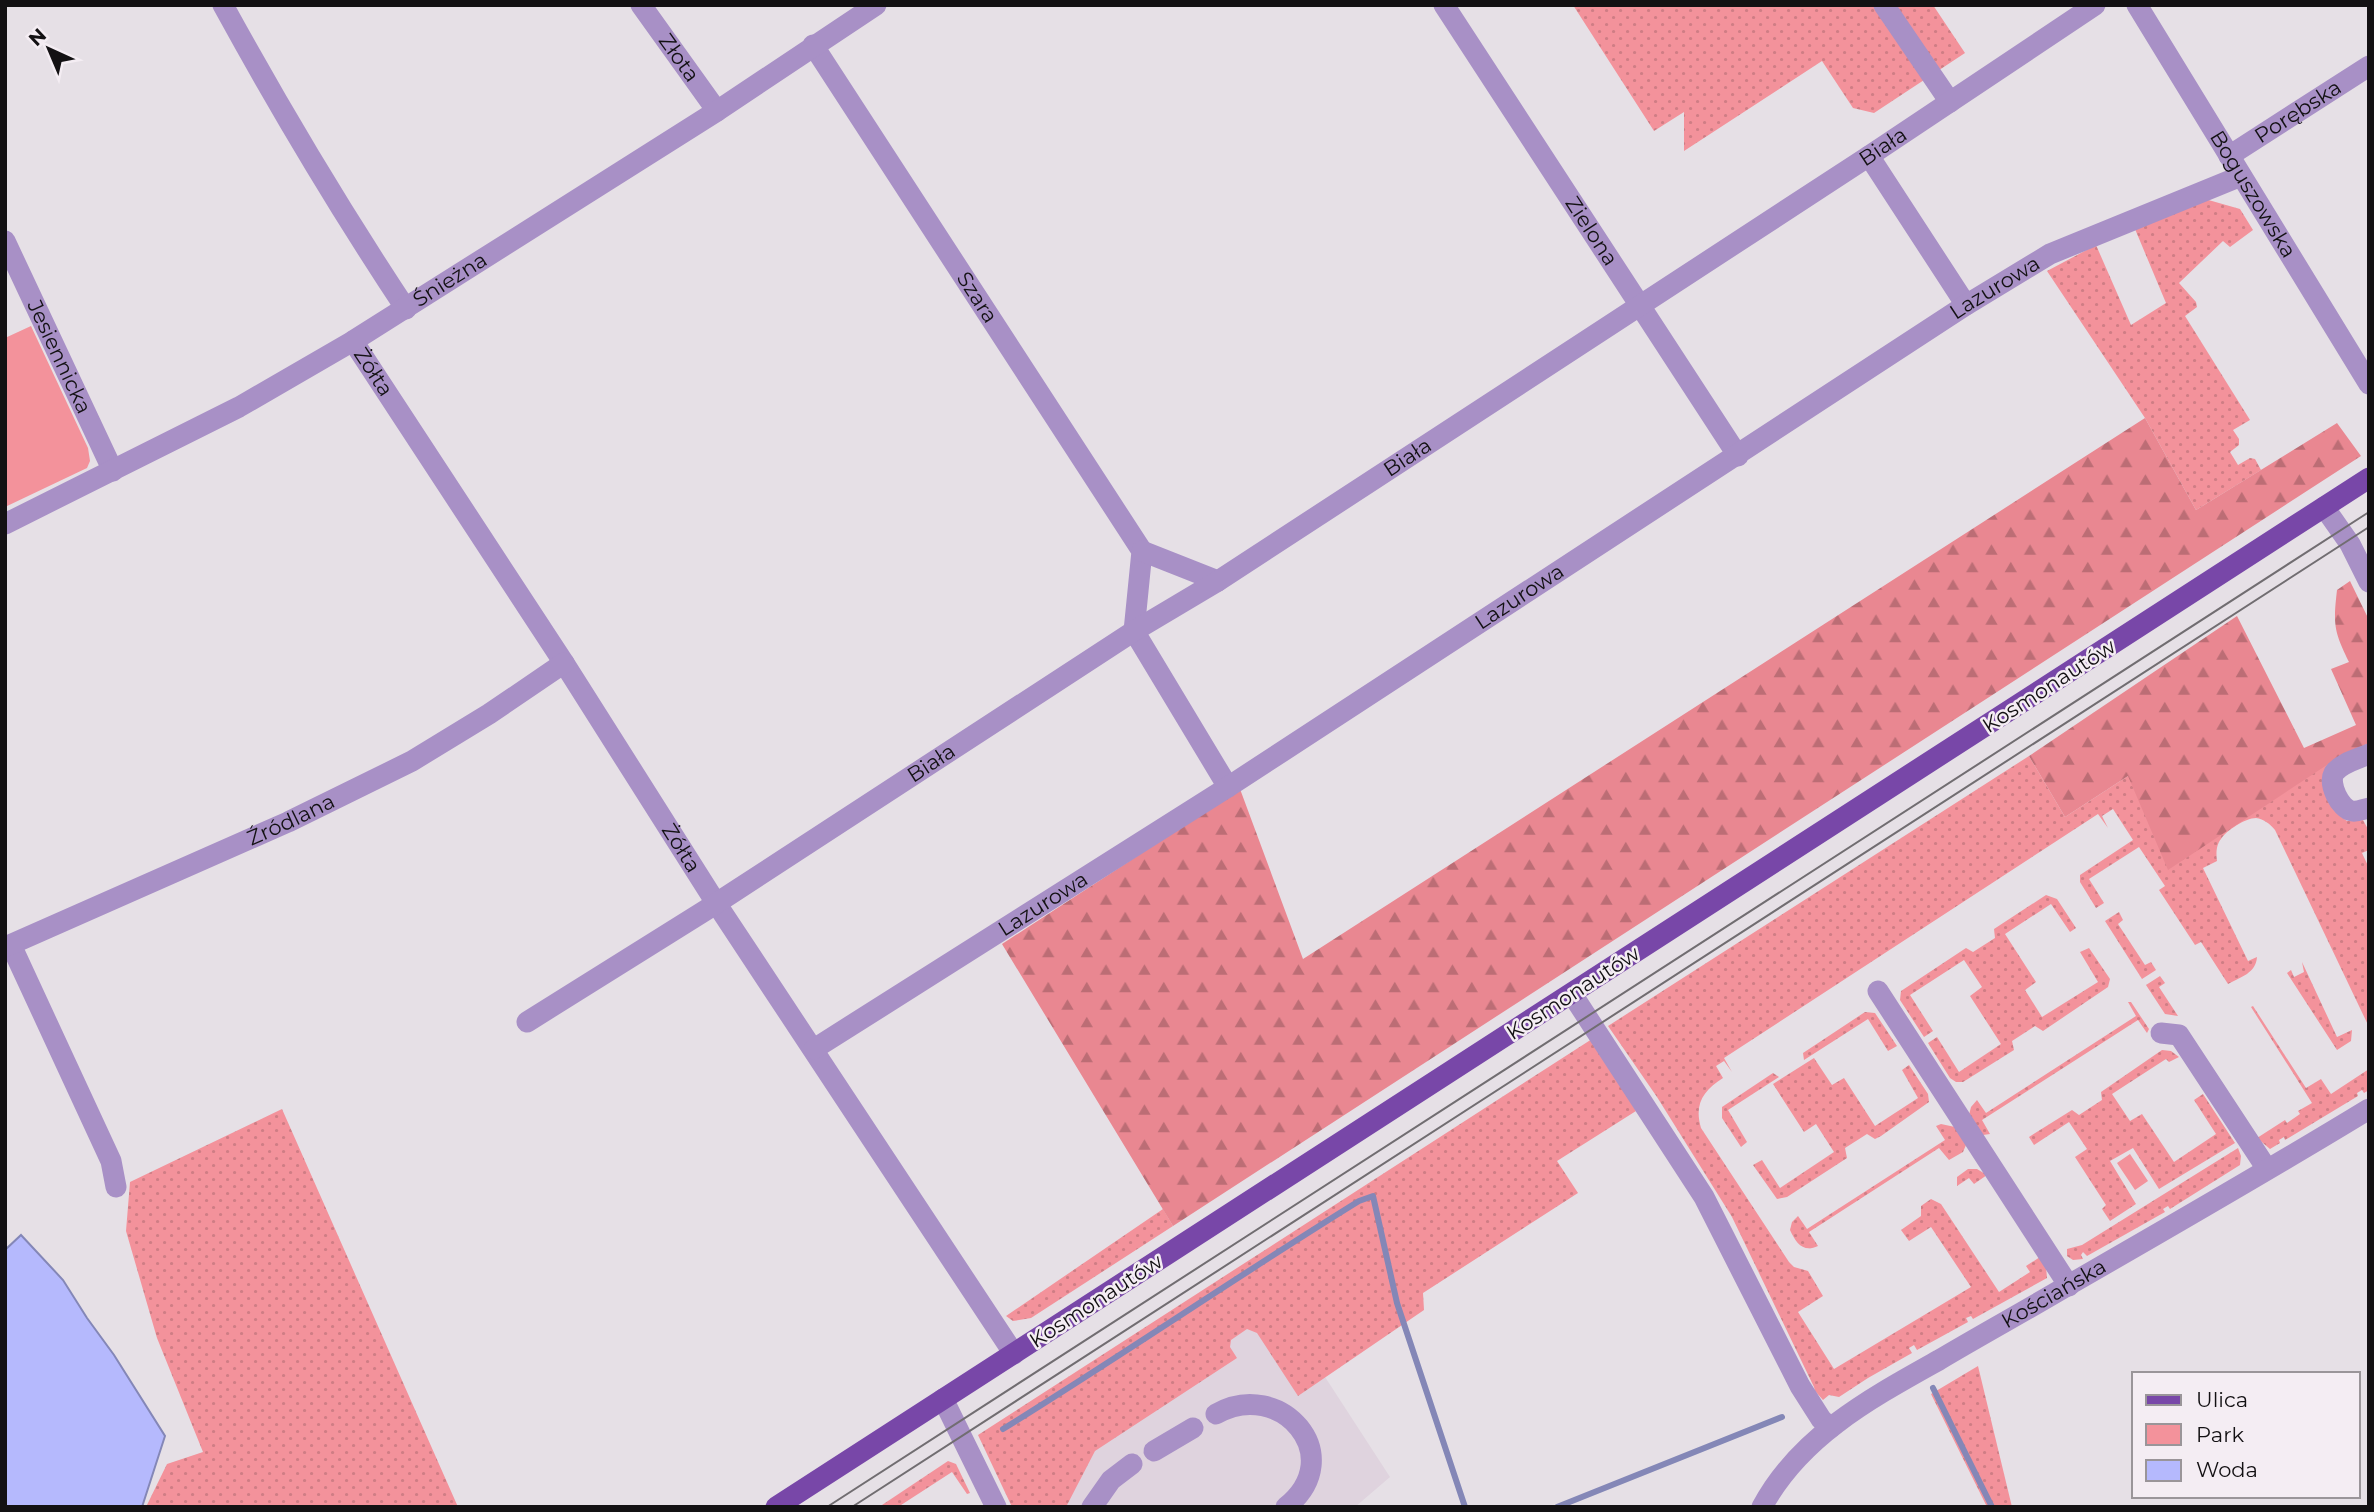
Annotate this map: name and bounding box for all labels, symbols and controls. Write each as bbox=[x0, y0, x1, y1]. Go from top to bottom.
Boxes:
north arrow bbox=[14, 14, 84, 84]
text: N bbox=[24, 24, 51, 51]
street label: Złota bbox=[654, 29, 705, 86]
street label: Porębska bbox=[2250, 74, 2346, 148]
street label: Biała bbox=[1854, 121, 1911, 171]
street label: Boguszowska bbox=[2205, 126, 2302, 262]
street label: Zielona bbox=[1560, 192, 1623, 270]
street label: Śnieżna bbox=[408, 247, 491, 312]
street label: Lazurowa bbox=[1945, 250, 2044, 324]
street label: Szara bbox=[952, 267, 1003, 327]
street label: Jesiennicka bbox=[22, 295, 97, 417]
street label: Żółta bbox=[349, 343, 399, 401]
street label: Biała bbox=[1378, 432, 1436, 482]
street label: Lazurowa bbox=[1470, 558, 1568, 634]
street label: Kosmonautów bbox=[1978, 633, 2120, 738]
street label: Biała bbox=[902, 738, 960, 787]
street label: Źródlana bbox=[243, 788, 339, 850]
street label: Żółta bbox=[657, 819, 706, 877]
street label: Lazurowa bbox=[993, 866, 1092, 941]
street label: Kosmonautów bbox=[1502, 940, 1644, 1045]
street label: Kosmonautów bbox=[1025, 1248, 1167, 1353]
street label: Kościańska bbox=[1997, 1253, 2110, 1333]
legend bbox=[2132, 1372, 2360, 1498]
text: Ulica bbox=[2196, 1387, 2248, 1412]
text: Park bbox=[2196, 1422, 2244, 1447]
text: Woda bbox=[2196, 1457, 2258, 1482]

